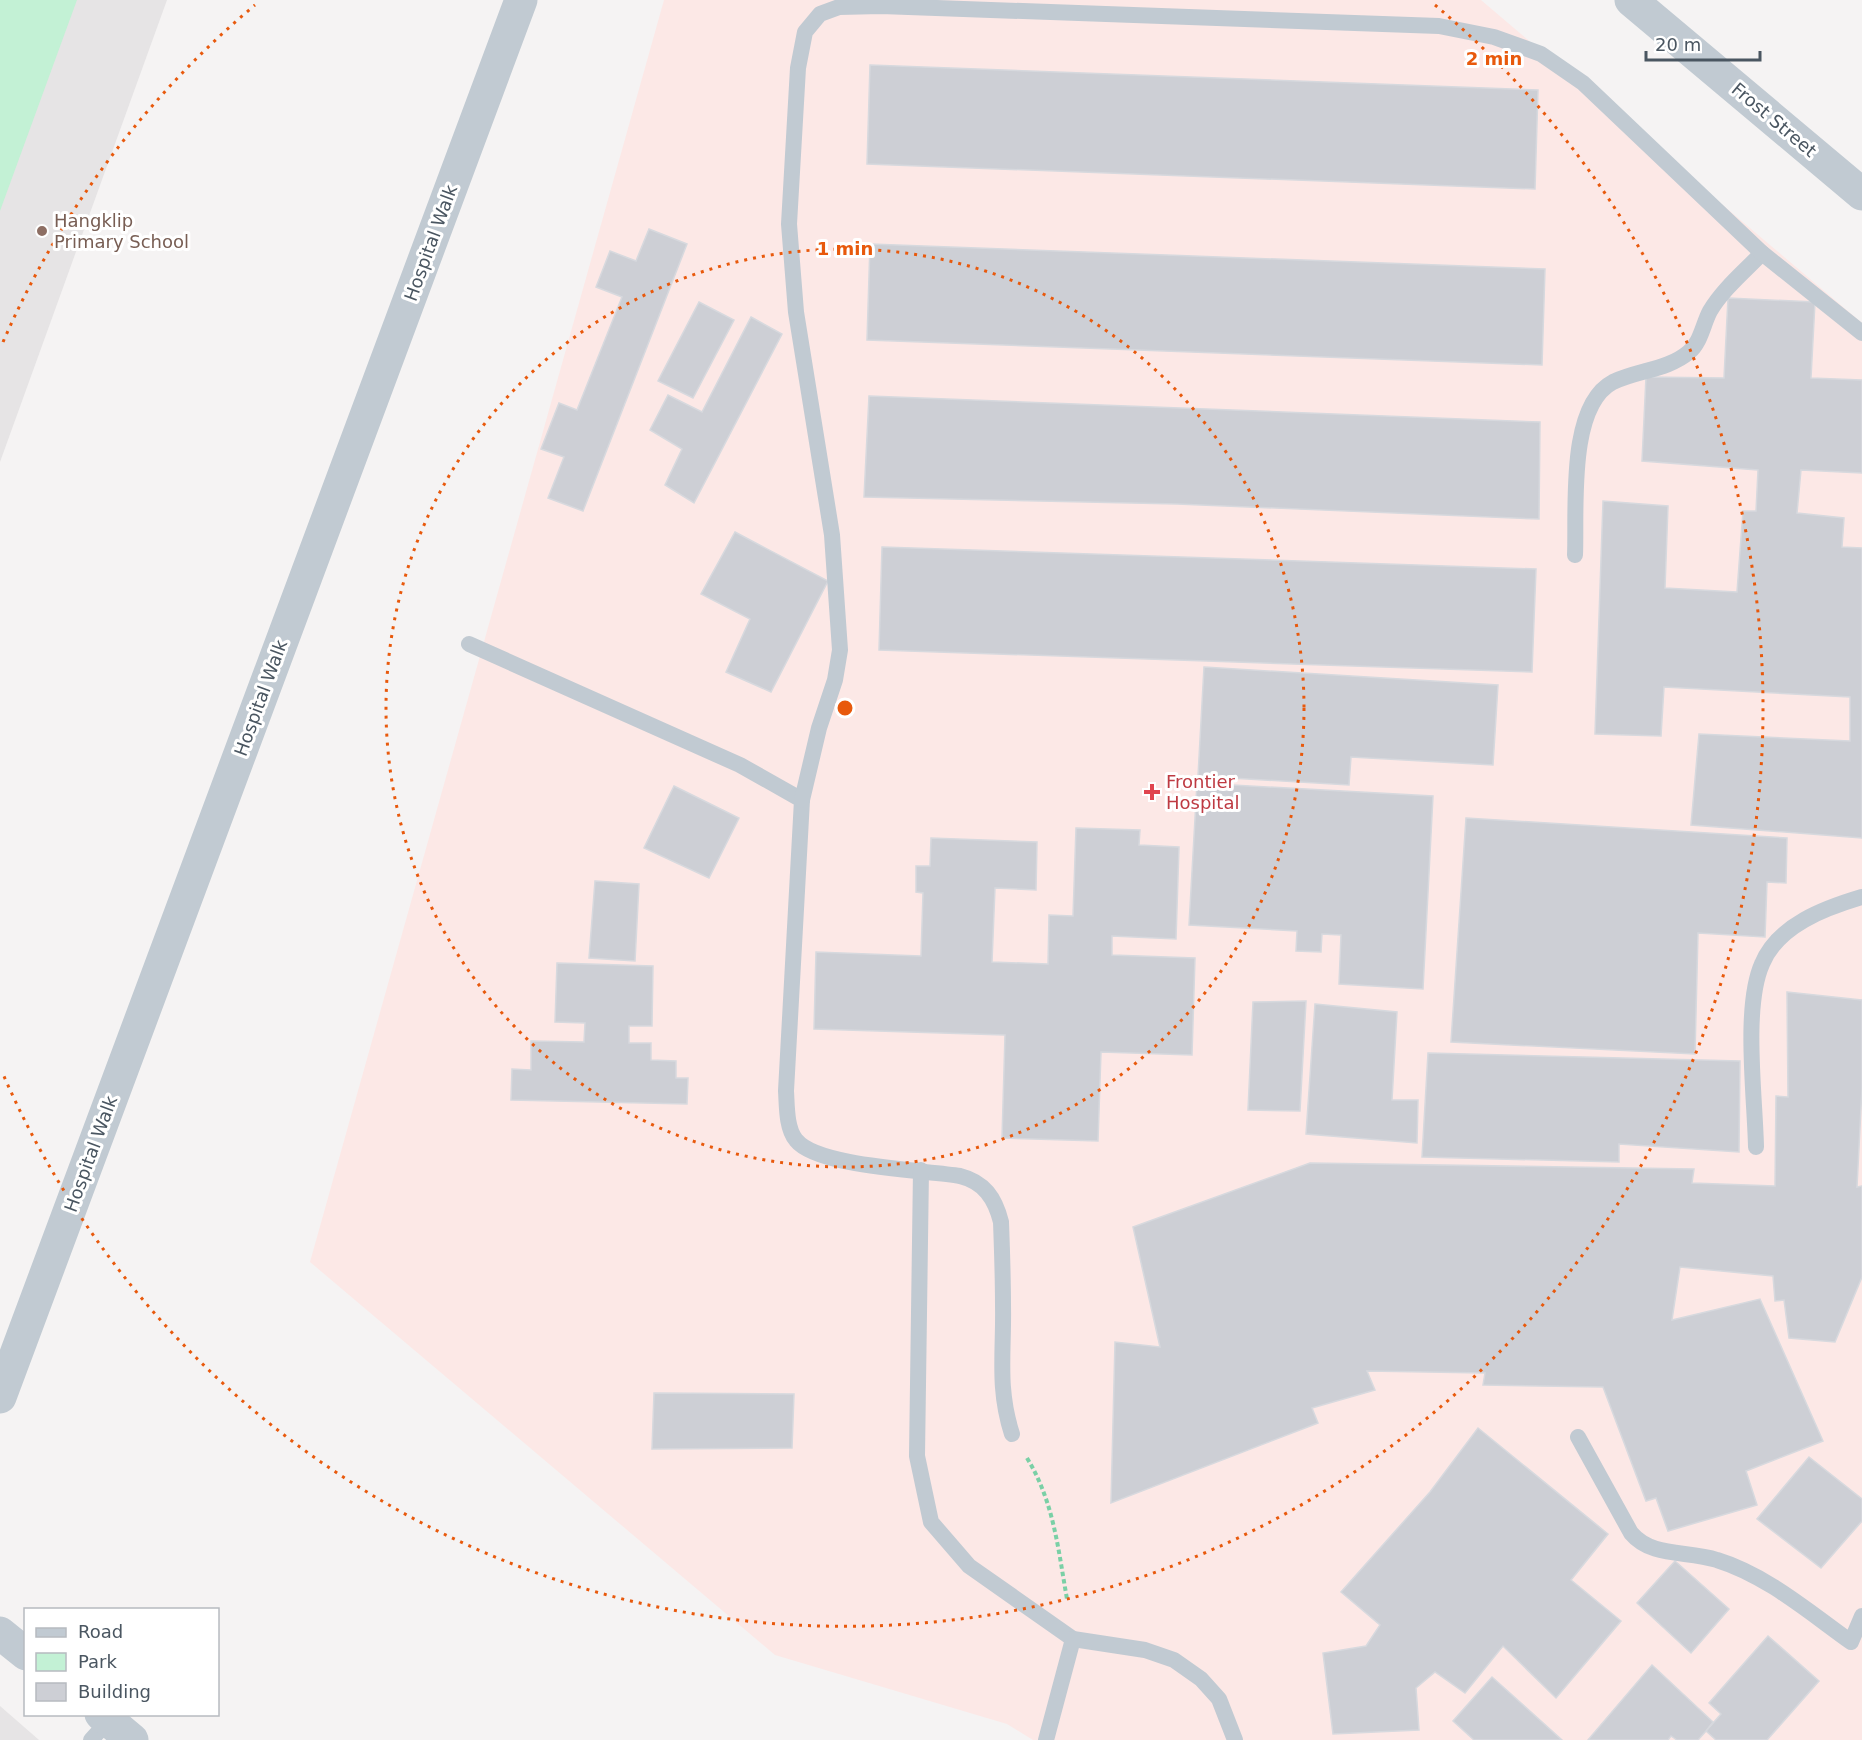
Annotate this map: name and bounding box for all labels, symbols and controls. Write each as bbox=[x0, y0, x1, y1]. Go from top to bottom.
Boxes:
scale bar bbox=[1646, 24, 1760, 62]
text: 20 m bbox=[1655, 34, 1701, 55]
text: 2 min bbox=[1466, 48, 1522, 69]
street label: Frost Street bbox=[1728, 78, 1821, 161]
street label: Hospital Walk bbox=[400, 181, 462, 304]
place label: Hangklip Primary School bbox=[54, 210, 189, 252]
marker: Hangklip Primary School bbox=[35, 224, 49, 238]
text: 1 min bbox=[817, 238, 873, 259]
street label: Hospital Walk bbox=[230, 636, 292, 759]
centre of rings bbox=[835, 698, 855, 718]
place label: Frontier Hospital bbox=[1166, 771, 1239, 813]
marker: Frontier Hospital bbox=[1143, 783, 1161, 801]
street label: Hospital Walk bbox=[60, 1092, 122, 1215]
legend bbox=[24, 1608, 219, 1716]
text: Road bbox=[78, 1621, 123, 1642]
text: Park bbox=[78, 1651, 117, 1672]
text: Building bbox=[78, 1681, 151, 1702]

